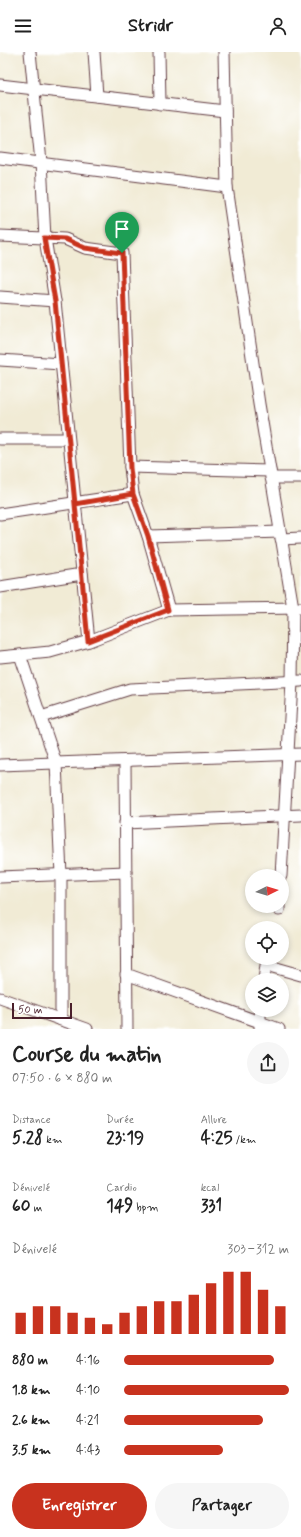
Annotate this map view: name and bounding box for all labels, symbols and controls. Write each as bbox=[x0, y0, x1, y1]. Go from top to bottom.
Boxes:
text: Stridr bbox=[128, 14, 173, 38]
icon: menu bbox=[12, 15, 34, 37]
icon: person bbox=[267, 15, 289, 37]
pin bbox=[105, 212, 139, 253]
icon: arrive bbox=[111, 218, 133, 240]
north arrow bbox=[245, 869, 289, 913]
map controls bbox=[245, 869, 289, 1017]
button: locate bbox=[245, 921, 289, 965]
button: layers bbox=[245, 973, 289, 1017]
scale bar bbox=[12, 1001, 72, 1020]
text: 50 m bbox=[18, 1003, 43, 1017]
text: Course du matin bbox=[12, 1041, 162, 1069]
button: share bbox=[247, 1042, 289, 1084]
text: 07:50 · 6 × 880 m bbox=[12, 1070, 112, 1087]
text: Distance bbox=[12, 1113, 51, 1127]
text: Durée bbox=[106, 1113, 134, 1127]
text: Allure bbox=[201, 1113, 227, 1127]
text: 5.28 bbox=[12, 1127, 43, 1149]
text: 23:19 bbox=[106, 1127, 144, 1149]
text: 4:25 bbox=[201, 1127, 232, 1149]
text: km bbox=[43, 1133, 62, 1147]
text: /km bbox=[232, 1133, 256, 1147]
text: Dénivelé bbox=[12, 1181, 50, 1195]
text: Cardio bbox=[106, 1181, 137, 1195]
text: kcal bbox=[201, 1181, 219, 1195]
text: 60 bbox=[12, 1195, 30, 1217]
text: 149 bbox=[106, 1195, 133, 1217]
text: 331 bbox=[201, 1195, 222, 1217]
text: m bbox=[30, 1201, 42, 1215]
text: bpm bbox=[133, 1201, 158, 1215]
text: Dénivelé bbox=[12, 1241, 57, 1258]
text: 303–312 m bbox=[227, 1241, 289, 1258]
text: 880 m bbox=[12, 1352, 48, 1369]
text: 4:16 bbox=[76, 1352, 100, 1369]
text: 1.8 km bbox=[12, 1382, 50, 1399]
text: 4:10 bbox=[76, 1382, 100, 1399]
text: 2.6 km bbox=[12, 1412, 50, 1429]
text: 4:21 bbox=[76, 1412, 99, 1429]
text: 3.5 km bbox=[12, 1442, 51, 1459]
text: 4:43 bbox=[76, 1442, 100, 1459]
button: Enregistrer bbox=[12, 1483, 147, 1529]
button: Partager bbox=[155, 1483, 289, 1529]

